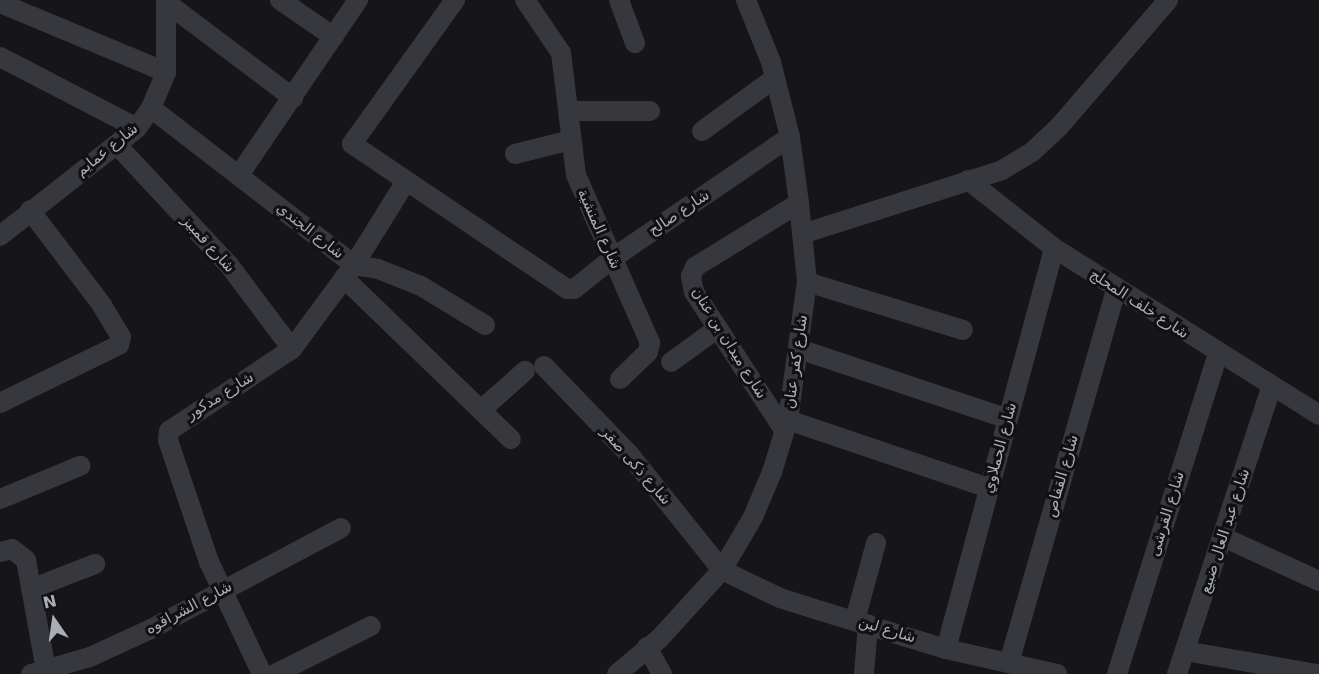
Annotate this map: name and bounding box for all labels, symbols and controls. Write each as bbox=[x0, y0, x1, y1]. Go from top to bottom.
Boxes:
street label: شارع عمايم bbox=[72, 120, 142, 180]
street label: شارع المنشية bbox=[573, 186, 625, 272]
street label: شارع صالح bbox=[645, 186, 713, 240]
street label: شارع الجندي bbox=[273, 199, 347, 263]
street label: شارع قمبيز bbox=[177, 211, 239, 277]
street label: شارع خلف المحلج bbox=[1086, 265, 1192, 343]
street label: شارع ميدان بن عنان bbox=[687, 284, 771, 402]
street label: شارع كفر عنان bbox=[780, 314, 812, 410]
street label: شارع مدكور bbox=[183, 368, 257, 424]
street label: شارع الحملاوي bbox=[979, 401, 1021, 495]
street label: شارع ذكى صقر bbox=[597, 423, 675, 509]
street label: شارع القفاص bbox=[1042, 433, 1082, 519]
street label: شارع عبد العال ضبيع bbox=[1196, 466, 1254, 596]
street label: شارع القرشى bbox=[1146, 469, 1188, 559]
street label: شارع الشراقوه bbox=[143, 578, 235, 638]
north arrow bbox=[24, 590, 84, 650]
text: N bbox=[41, 591, 58, 613]
street label: شارع لبن bbox=[856, 613, 918, 647]

